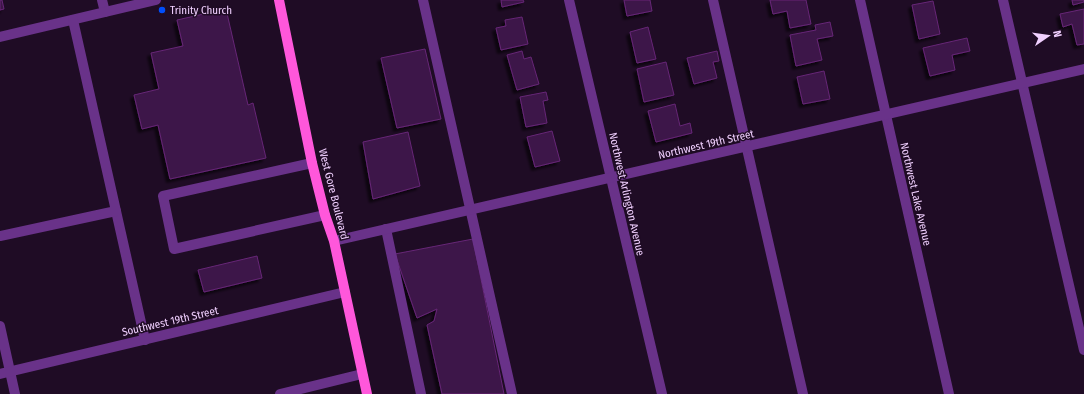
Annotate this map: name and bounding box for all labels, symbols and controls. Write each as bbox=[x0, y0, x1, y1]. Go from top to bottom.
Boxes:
place label: Trinity Church bbox=[170, 4, 232, 17]
marker: Trinity Church bbox=[157, 5, 167, 15]
north arrow bbox=[1028, 16, 1068, 56]
text: N bbox=[1050, 29, 1064, 39]
street label: Northwest 19th Street bbox=[657, 127, 756, 162]
street label: Northwest Arlington Avenue bbox=[606, 131, 647, 257]
street label: Northwest Lake Avenue bbox=[897, 141, 934, 247]
street label: West Gore Boulevard bbox=[316, 147, 351, 241]
street label: Southwest 19th Street bbox=[121, 304, 220, 339]

